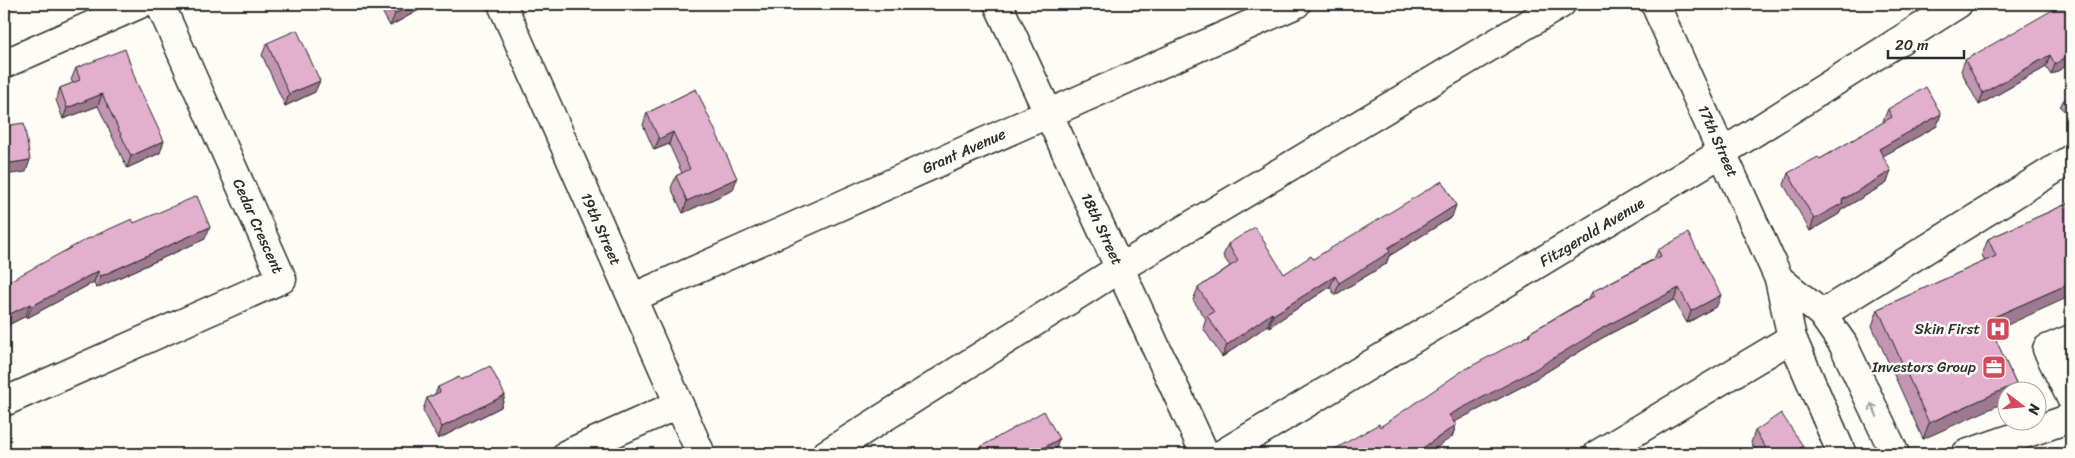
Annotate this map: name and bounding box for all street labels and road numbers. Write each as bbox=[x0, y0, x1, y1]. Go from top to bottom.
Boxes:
street label: 17th Street bbox=[1690, 101, 1746, 182]
street label: Grant Avenue bbox=[918, 121, 1010, 181]
street label: Cedar Crescent bbox=[225, 174, 291, 278]
street label: 19th Street bbox=[573, 188, 629, 270]
street label: 18th Street bbox=[1074, 188, 1130, 270]
street label: Fitzgerald Avenue bbox=[1534, 190, 1650, 274]

